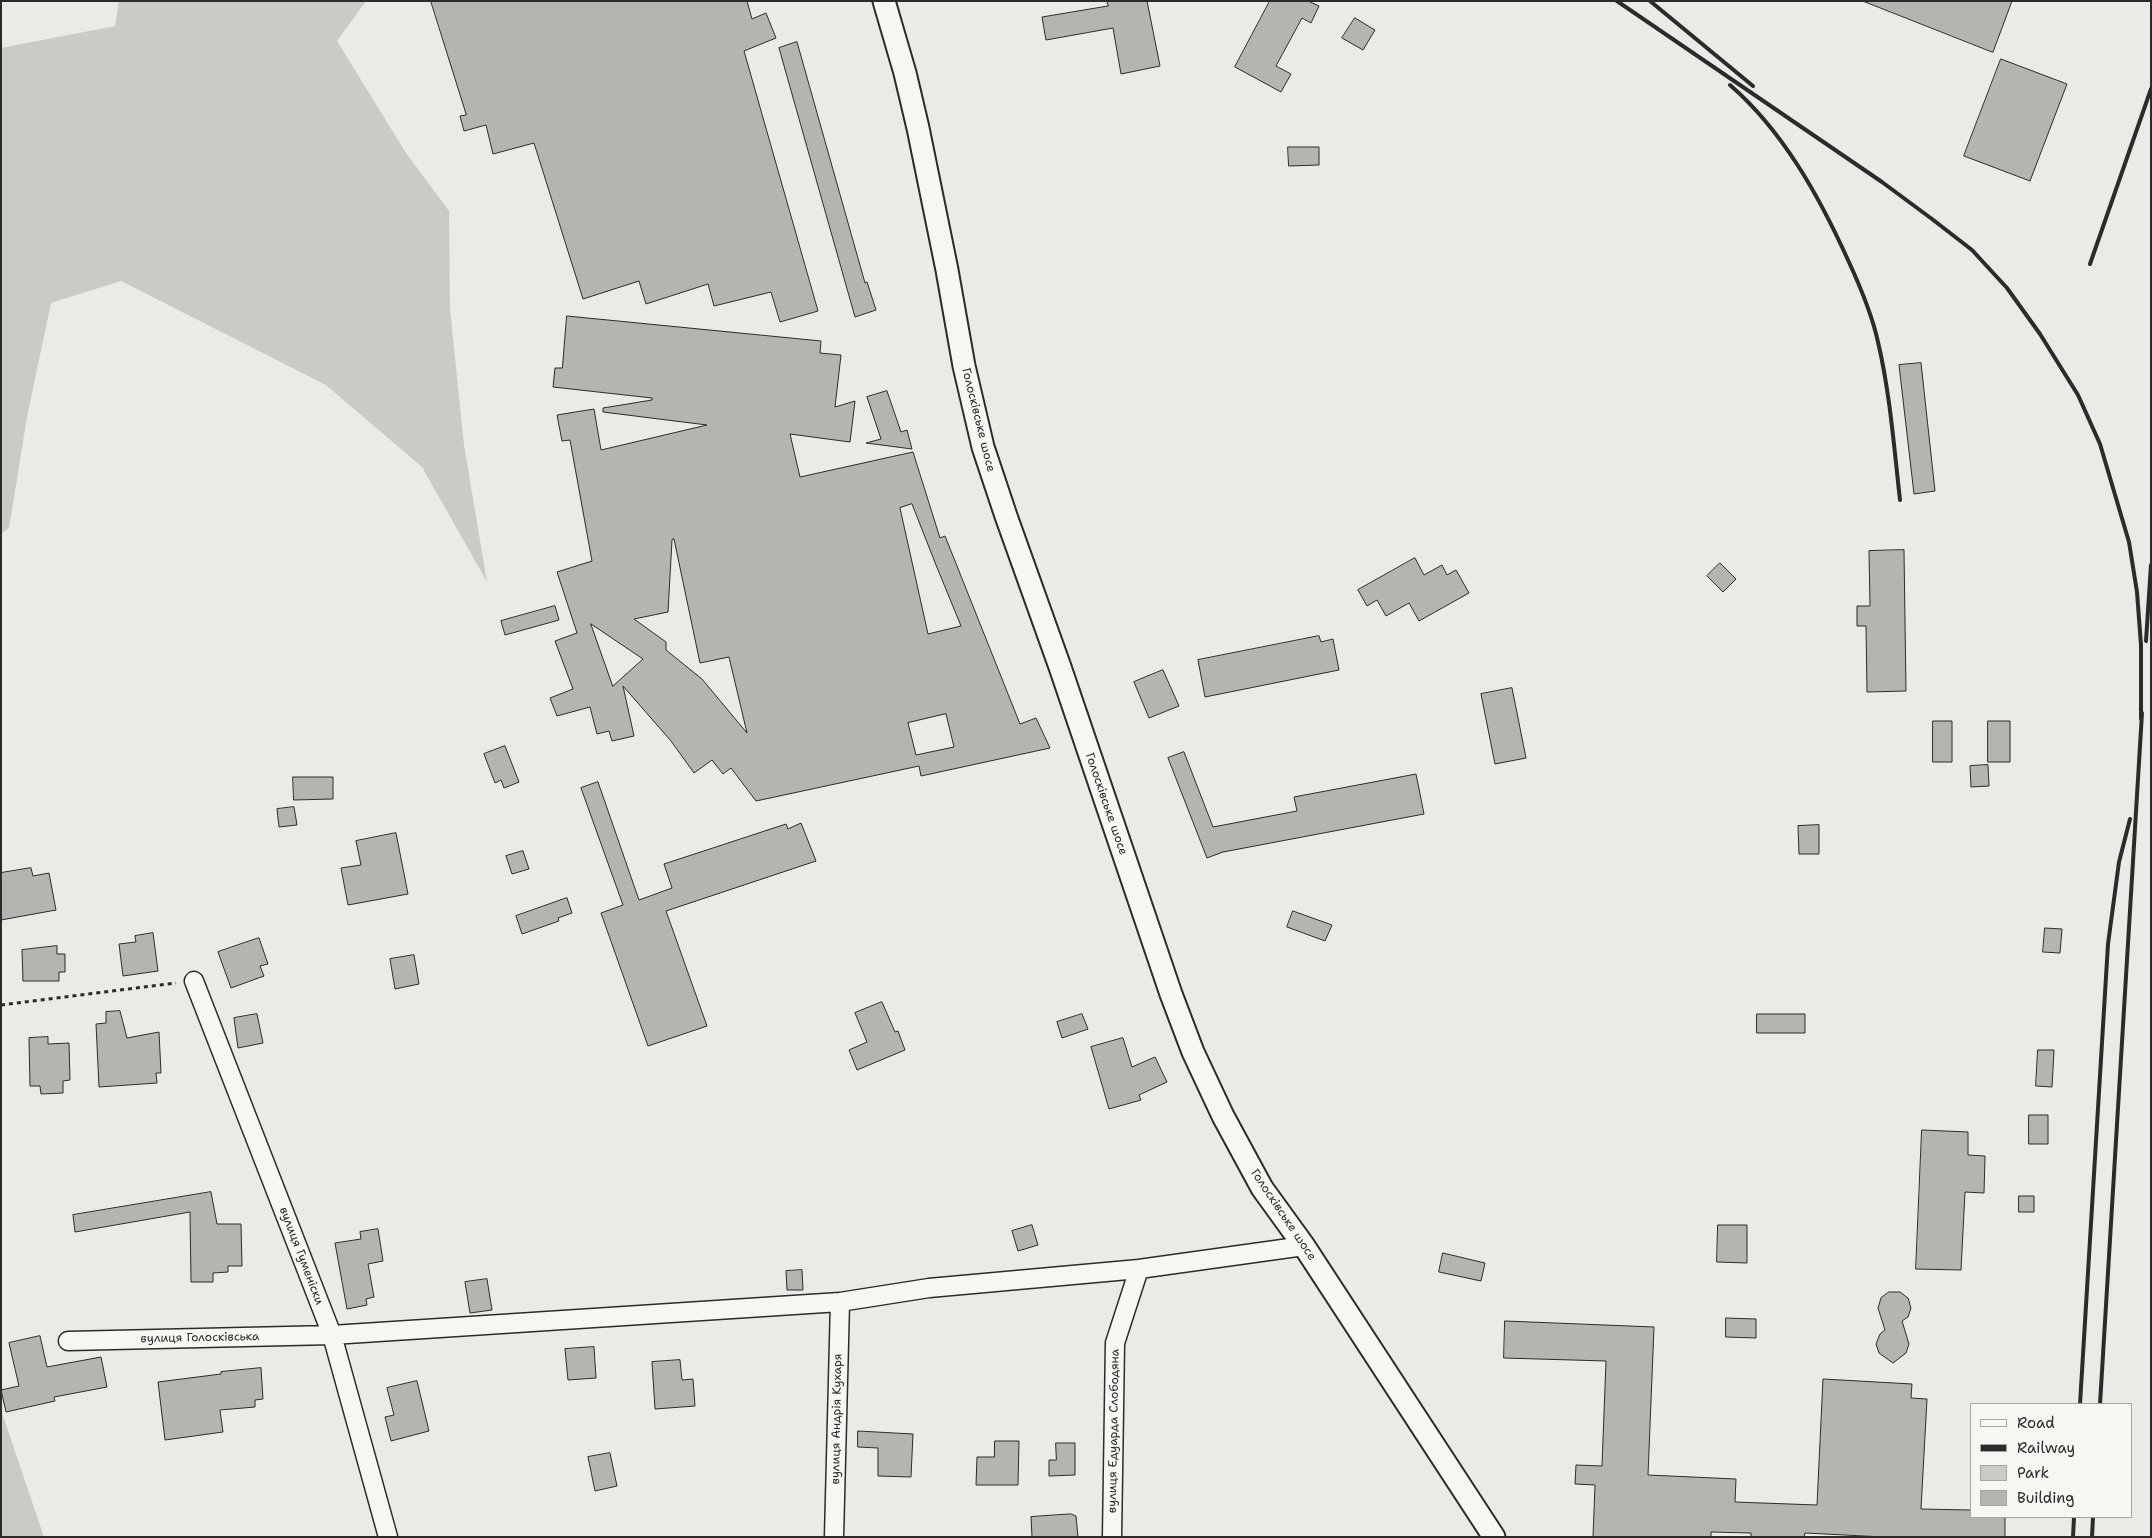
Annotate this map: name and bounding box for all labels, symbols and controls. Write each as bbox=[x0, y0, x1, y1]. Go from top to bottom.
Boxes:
street label: Голосківське шосе bbox=[958, 366, 998, 474]
street label: Голосківське шосе bbox=[1082, 751, 1130, 857]
street label: Голосківське шосе bbox=[1247, 1167, 1319, 1263]
street label: вулиця Гуменіски bbox=[276, 1205, 326, 1307]
street label: вулиця Голосківська bbox=[140, 1330, 260, 1346]
street label: вулиця Едуарда Слободяна bbox=[1105, 1349, 1123, 1513]
street label: вулиця Андрія Кухаря bbox=[829, 1353, 845, 1485]
legend bbox=[1970, 1403, 2132, 1518]
text: Road bbox=[2017, 1413, 2055, 1433]
text: Railway bbox=[2017, 1438, 2075, 1458]
text: Park bbox=[2017, 1463, 2049, 1483]
text: Building bbox=[2017, 1488, 2074, 1508]

